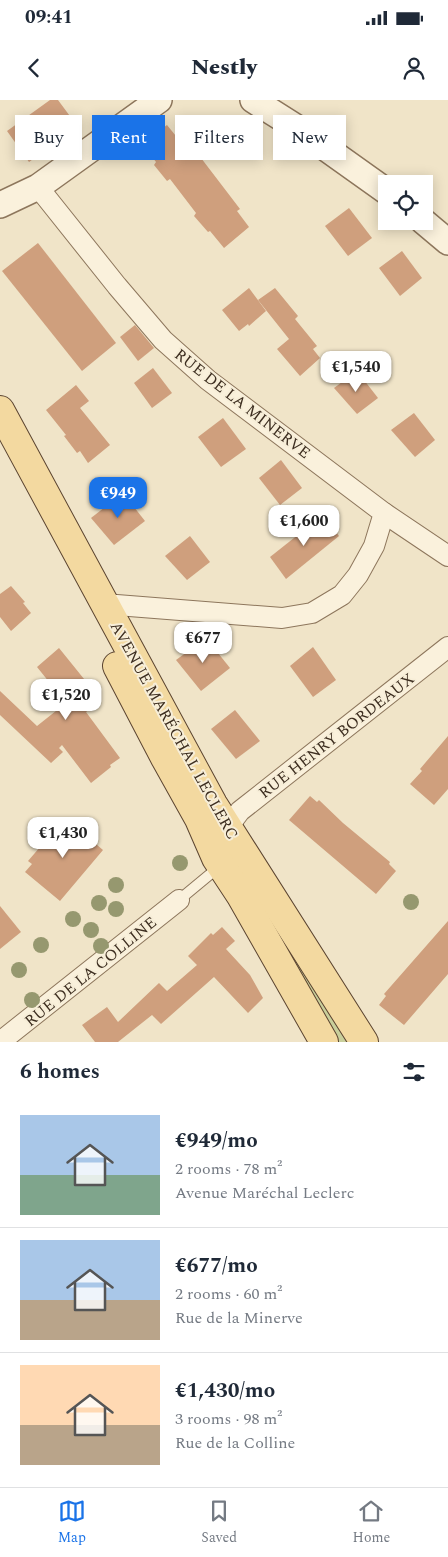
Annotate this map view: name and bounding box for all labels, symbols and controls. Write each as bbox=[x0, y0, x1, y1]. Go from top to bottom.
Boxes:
text: 09:41 bbox=[25, 3, 73, 32]
text: Nestly bbox=[191, 51, 257, 84]
icon: back bbox=[20, 54, 48, 82]
icon: person bbox=[400, 54, 428, 82]
chip: Buy bbox=[15, 115, 82, 160]
chip: Rent bbox=[92, 115, 165, 160]
chip: Filters bbox=[175, 115, 263, 160]
chip: New bbox=[273, 115, 346, 160]
map controls bbox=[378, 175, 433, 230]
button: locate bbox=[378, 175, 433, 230]
street label: RUE DE LA MINERVE bbox=[169, 343, 316, 465]
pin: €1,540 bbox=[315, 350, 397, 393]
text: €1,540 bbox=[331, 355, 381, 379]
pin: €949 bbox=[88, 476, 148, 519]
text: €949 bbox=[100, 481, 136, 505]
pin: €1,600 bbox=[263, 504, 345, 547]
text: €1,600 bbox=[279, 509, 329, 533]
street label: AVENUE MARÉCHAL LECLERC bbox=[104, 617, 244, 844]
pin: €677 bbox=[173, 622, 233, 664]
text: €677 bbox=[185, 626, 221, 650]
street label: RUE HENRY BORDEAUX bbox=[253, 667, 420, 804]
pin: €1,520 bbox=[25, 678, 107, 721]
text: €1,520 bbox=[41, 683, 91, 707]
pin: €1,430 bbox=[22, 816, 104, 859]
text: €1,430 bbox=[38, 821, 88, 845]
street label: RUE DE LA COLLINE bbox=[19, 911, 162, 1033]
text: 6 homes bbox=[20, 1056, 100, 1088]
icon: filters bbox=[400, 1058, 428, 1086]
text: €949/mo bbox=[175, 1125, 258, 1157]
icon: home bbox=[60, 1135, 120, 1195]
text: 2 rooms · 78 m² bbox=[175, 1157, 282, 1181]
text: Avenue Maréchal Leclerc bbox=[175, 1181, 354, 1205]
text: €677/mo bbox=[175, 1250, 258, 1282]
icon: home bbox=[60, 1260, 120, 1320]
text: 2 rooms · 60 m² bbox=[175, 1282, 282, 1306]
text: Rue de la Minerve bbox=[175, 1306, 303, 1330]
text: €1,430/mo bbox=[175, 1375, 275, 1407]
icon: home bbox=[60, 1385, 120, 1445]
text: 3 rooms · 98 m² bbox=[175, 1407, 282, 1431]
text: Rue de la Colline bbox=[175, 1431, 295, 1455]
tab: Map bbox=[58, 1497, 86, 1548]
tab: Saved bbox=[201, 1497, 237, 1548]
tab: Home bbox=[353, 1497, 390, 1548]

